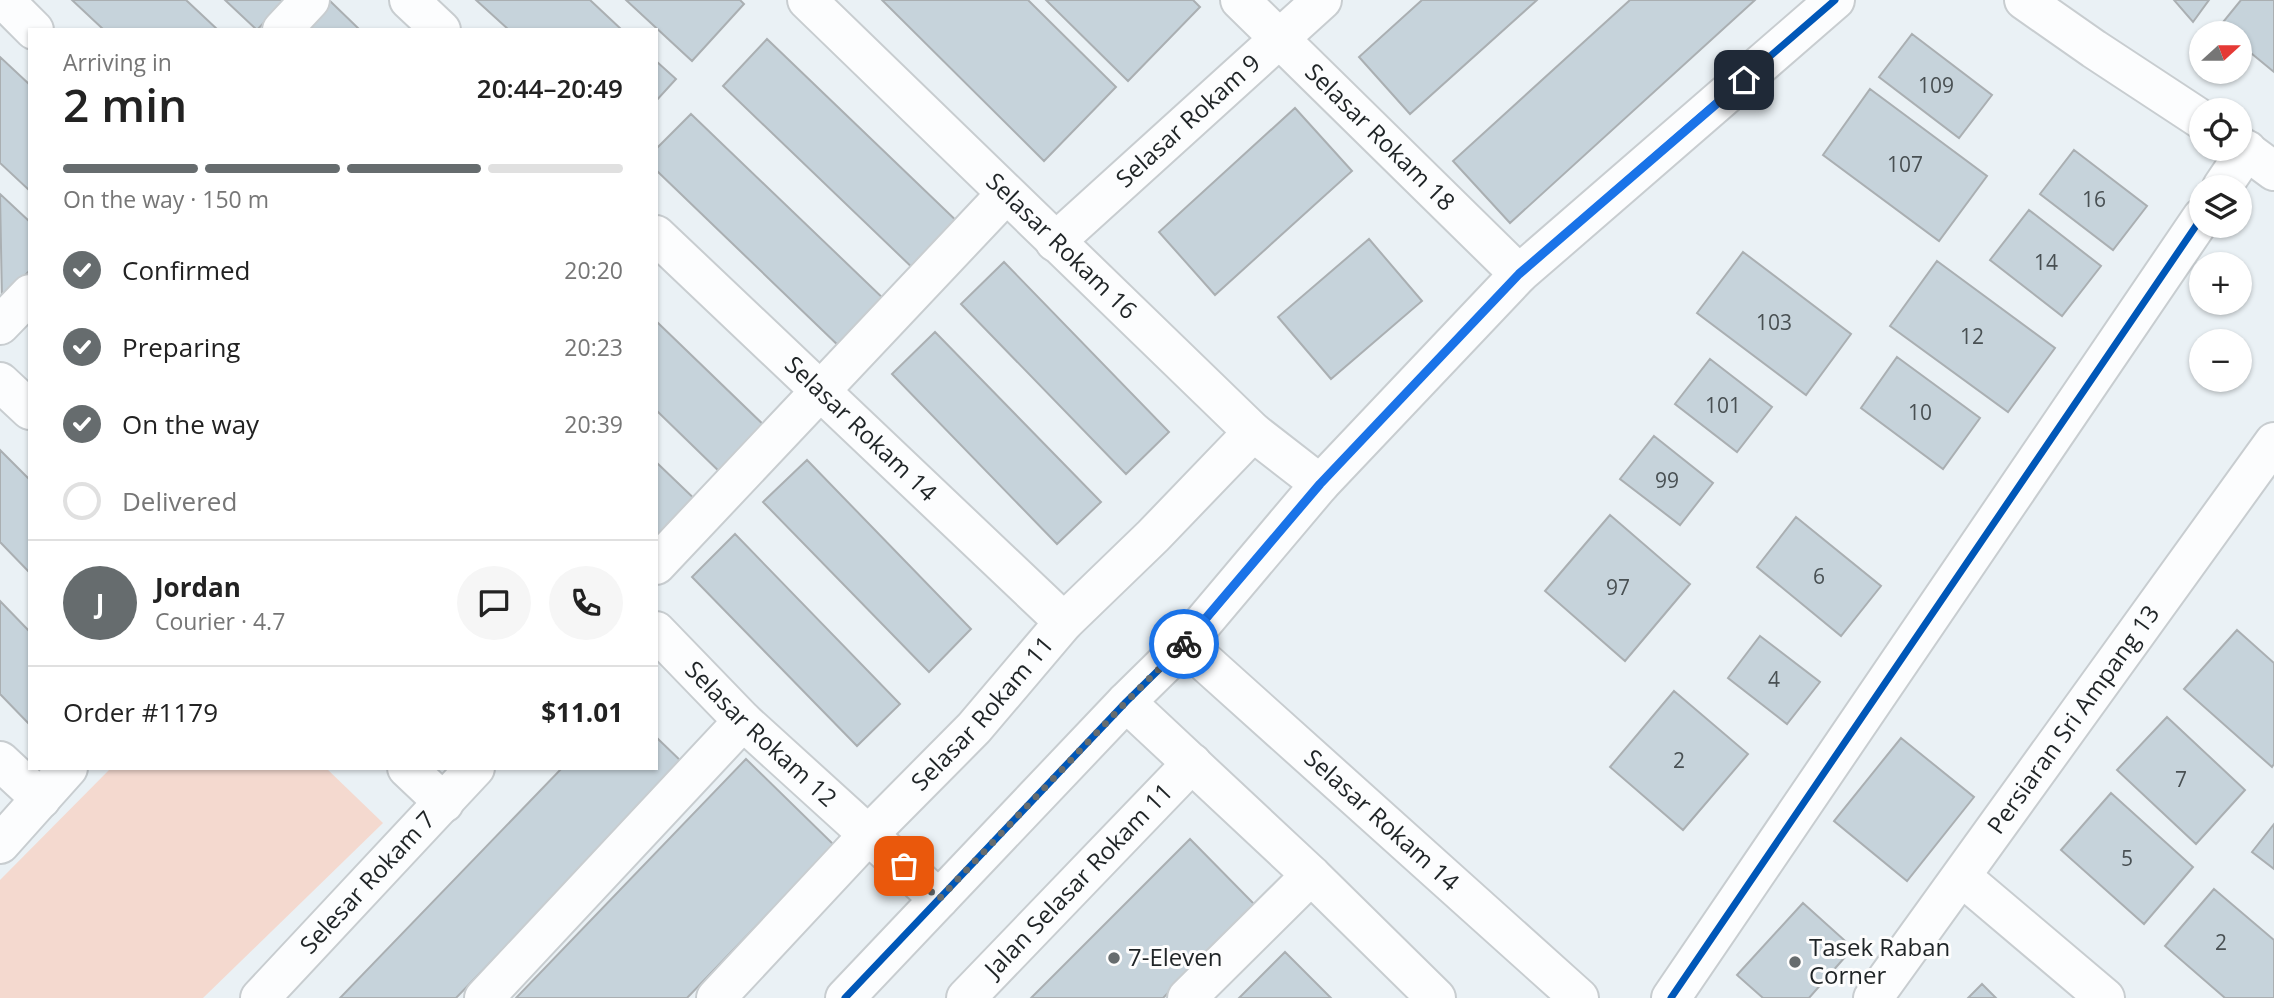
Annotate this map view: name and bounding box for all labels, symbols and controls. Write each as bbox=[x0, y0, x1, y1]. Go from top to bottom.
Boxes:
north arrow bbox=[2189, 21, 2252, 84]
map controls bbox=[2189, 21, 2252, 392]
text: Arriving in bbox=[63, 46, 172, 78]
street label: Selasar Rokam 9 bbox=[1108, 46, 1267, 194]
pin bbox=[1714, 50, 1774, 110]
street label: Selasar Rokam 18 bbox=[1299, 55, 1463, 217]
icon: home bbox=[1725, 61, 1763, 99]
text: 20:44–20:49 bbox=[477, 70, 623, 106]
house number: 109 bbox=[1918, 71, 1954, 99]
text: 2 min bbox=[63, 73, 187, 135]
button: locate bbox=[2189, 98, 2252, 161]
house number: 107 bbox=[1887, 150, 1923, 178]
street label: Selasar Rokam 16 bbox=[980, 164, 1145, 326]
button: layers bbox=[2189, 175, 2252, 238]
text: On the way · 150 m bbox=[63, 183, 269, 215]
house number: 16 bbox=[2082, 185, 2106, 213]
house number: 14 bbox=[2034, 248, 2058, 276]
icon: check bbox=[63, 251, 101, 289]
text: Confirmed bbox=[122, 252, 250, 288]
button: + bbox=[2189, 252, 2252, 315]
text: 20:20 bbox=[564, 254, 623, 286]
house number: 103 bbox=[1756, 308, 1792, 336]
house number: 12 bbox=[1960, 322, 1984, 350]
icon: check bbox=[63, 328, 101, 366]
text: Preparing bbox=[122, 329, 240, 365]
button: − bbox=[2189, 329, 2252, 392]
text: 20:23 bbox=[564, 331, 623, 363]
street label: Selasar Rokam 14 bbox=[778, 348, 945, 508]
house number: 101 bbox=[1705, 391, 1741, 419]
house number: 10 bbox=[1908, 398, 1932, 426]
icon: check bbox=[63, 405, 101, 443]
text: On the way bbox=[122, 406, 259, 442]
text: 20:39 bbox=[564, 408, 623, 440]
house number: 99 bbox=[1655, 466, 1679, 494]
text: Delivered bbox=[122, 483, 237, 519]
house number: 6 bbox=[1813, 562, 1825, 590]
button: chat bbox=[457, 566, 531, 640]
button: phone bbox=[549, 566, 623, 640]
text: Jordan bbox=[155, 569, 241, 605]
house number: 97 bbox=[1606, 573, 1630, 601]
text: J bbox=[96, 585, 104, 621]
street label: Persiaran Sri Ampang 13 bbox=[1979, 598, 2166, 840]
text: Courier · 4.7 bbox=[155, 605, 285, 637]
courier bbox=[1149, 609, 1219, 679]
icon: bike bbox=[1165, 625, 1203, 663]
street label: Selasar Rokam 11 bbox=[903, 628, 1060, 797]
street label: Selasar Rokam 12 bbox=[679, 653, 845, 813]
house number: 4 bbox=[1768, 665, 1780, 693]
text: Order #1179 bbox=[63, 694, 218, 730]
text: $11.01 bbox=[541, 694, 623, 730]
street label: Selasar Rokam 14 bbox=[1298, 741, 1467, 898]
house number: 2 bbox=[1673, 746, 1685, 774]
house number: 7 bbox=[2175, 765, 2187, 793]
street label: Jalan Selasar Rokam 11 bbox=[975, 775, 1179, 985]
street label: Selesar Rokam 7 bbox=[292, 803, 442, 960]
pin bbox=[874, 836, 934, 896]
house number: 5 bbox=[2121, 844, 2133, 872]
icon: bag bbox=[885, 847, 923, 885]
house number: 2 bbox=[2215, 928, 2227, 956]
place label: Tasek Raban Corner bbox=[1809, 930, 1950, 991]
place label: 7-Eleven bbox=[1128, 940, 1223, 973]
marker: 7-Eleven bbox=[1106, 950, 1122, 966]
marker: Tasek Raban Corner bbox=[1787, 954, 1803, 970]

